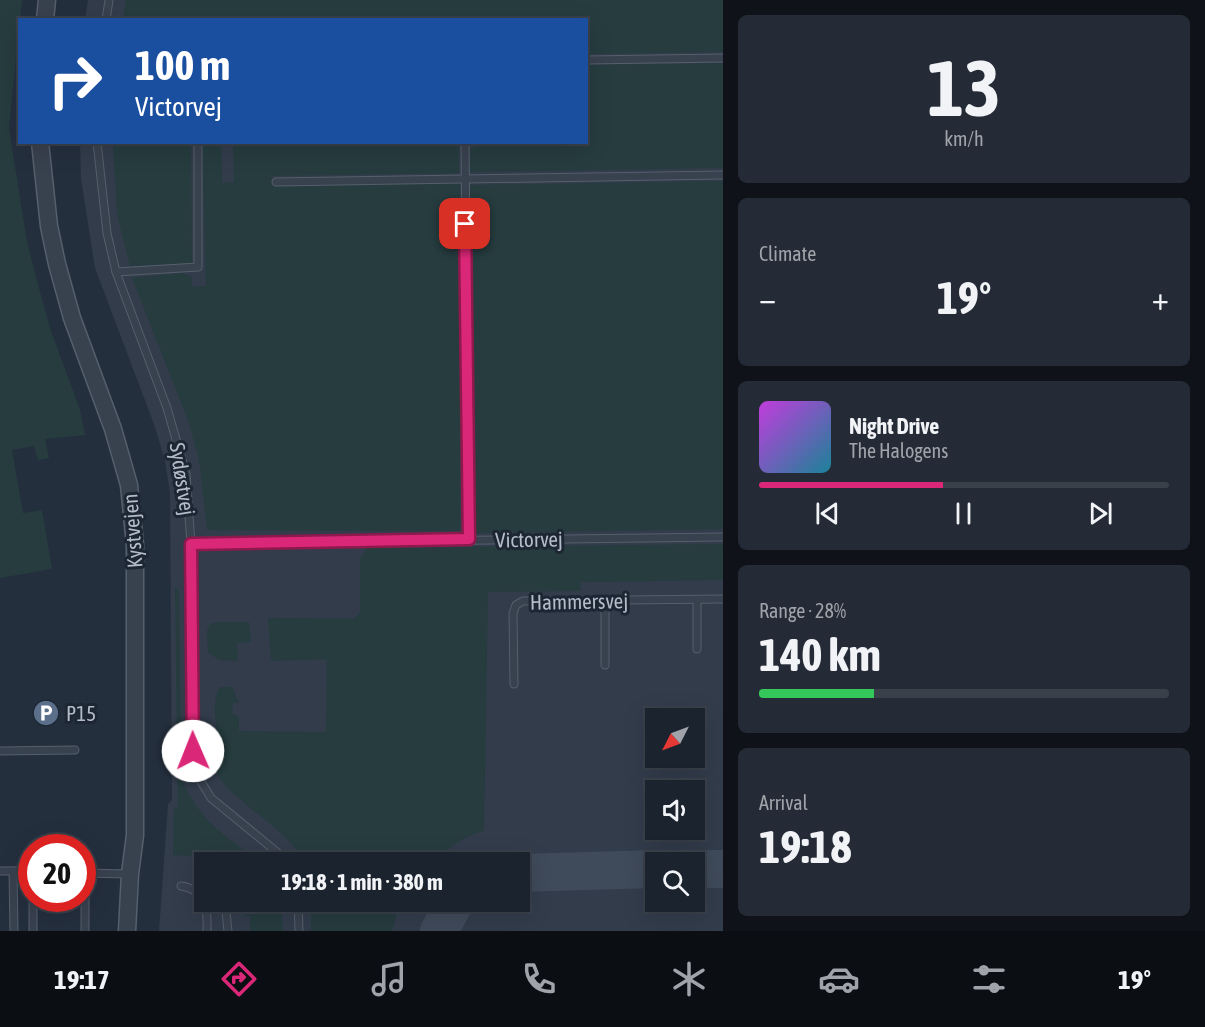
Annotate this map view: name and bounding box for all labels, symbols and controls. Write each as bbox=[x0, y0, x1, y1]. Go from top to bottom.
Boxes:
text: 100 m bbox=[135, 41, 230, 89]
icon: right bbox=[36, 42, 114, 120]
text: 13 bbox=[927, 43, 1001, 133]
text: Victorvej bbox=[135, 91, 222, 122]
text: km/h bbox=[944, 127, 984, 150]
pin bbox=[439, 198, 490, 249]
icon: arrive bbox=[448, 207, 481, 240]
text: Climate bbox=[759, 242, 816, 265]
text: 19° bbox=[937, 272, 991, 324]
text: − bbox=[759, 279, 776, 317]
text: + bbox=[1152, 279, 1169, 317]
text: Night Drive bbox=[849, 413, 939, 439]
text: The Halogens bbox=[849, 439, 948, 462]
street label: Sydøstvej bbox=[165, 441, 201, 517]
street label: Kystvejen bbox=[117, 493, 147, 569]
icon: previous bbox=[811, 497, 844, 530]
icon: pause bbox=[947, 497, 980, 530]
icon: next bbox=[1084, 497, 1117, 530]
street label: Victorvej bbox=[495, 526, 563, 552]
street label: Hammersvej bbox=[530, 588, 628, 614]
text: Range · 28% bbox=[759, 599, 846, 622]
text: 140 km bbox=[759, 629, 881, 681]
parking icon: P15 bbox=[31, 698, 61, 728]
place label: P15 bbox=[66, 701, 96, 725]
north arrow bbox=[645, 708, 705, 768]
map controls bbox=[645, 708, 705, 912]
position arrow bbox=[161, 719, 225, 783]
button: sound bbox=[645, 780, 705, 840]
text: Arrival bbox=[759, 791, 808, 814]
text: 19:18 bbox=[759, 821, 852, 873]
speed limit sign: 20 bbox=[18, 834, 96, 912]
button: search bbox=[645, 852, 705, 912]
text: 19:18 · 1 min · 380 m bbox=[281, 869, 443, 895]
icon: directions bbox=[218, 958, 260, 1000]
icon: music bbox=[368, 958, 410, 1000]
icon: phone bbox=[518, 958, 560, 1000]
icon: climate bbox=[668, 958, 710, 1000]
icon: car bbox=[818, 958, 860, 1000]
icon: filters bbox=[968, 958, 1010, 1000]
text: 19:17 bbox=[54, 964, 110, 995]
text: 19° bbox=[1118, 964, 1151, 995]

